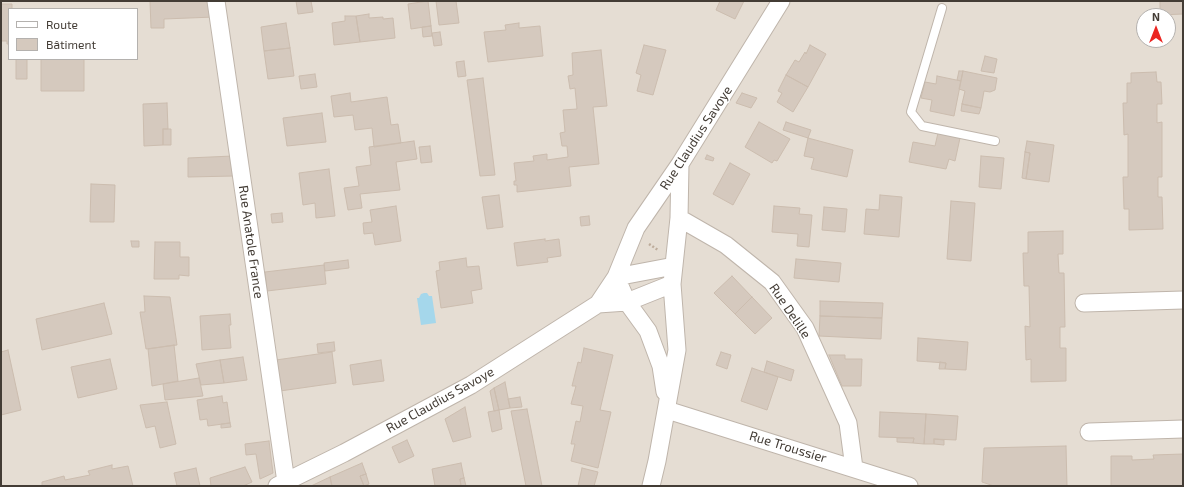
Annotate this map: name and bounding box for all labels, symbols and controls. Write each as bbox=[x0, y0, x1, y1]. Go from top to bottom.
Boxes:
legend bbox=[8, 8, 138, 60]
north arrow bbox=[1136, 8, 1176, 48]
text: N bbox=[1152, 10, 1160, 23]
text: Route bbox=[46, 17, 78, 31]
text: Bâtiment bbox=[46, 37, 96, 51]
street label: Rue Claudius Savoye bbox=[656, 83, 736, 193]
street label: Rue Anatole France bbox=[235, 184, 267, 300]
street label: Rue Delille bbox=[766, 281, 814, 341]
street label: Rue Claudius Savoye bbox=[383, 364, 497, 436]
street label: Rue Troussier bbox=[747, 428, 829, 466]

